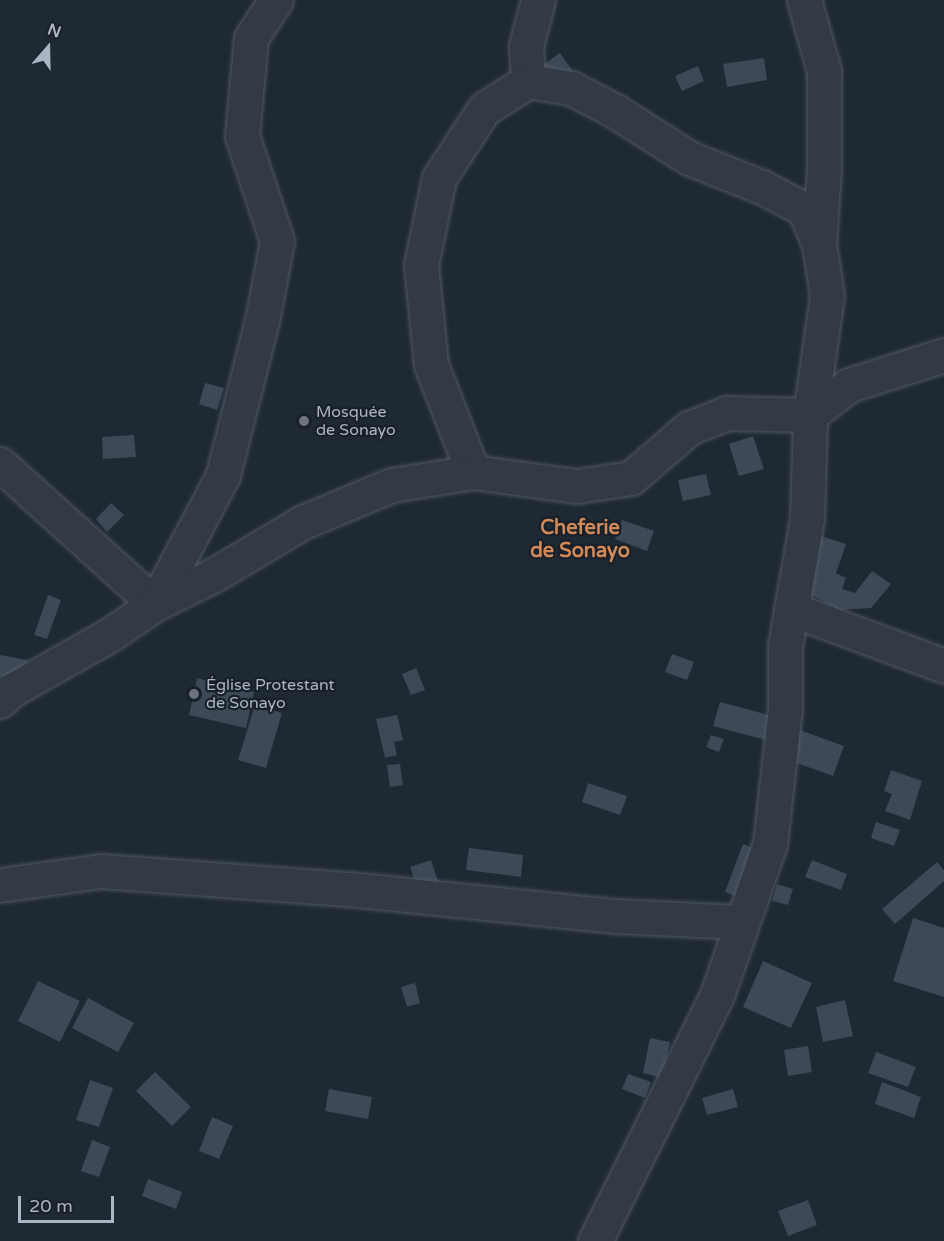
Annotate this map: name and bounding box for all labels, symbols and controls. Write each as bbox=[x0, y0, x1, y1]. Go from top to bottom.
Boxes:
north arrow bbox=[18, 18, 78, 78]
text: N bbox=[45, 19, 64, 43]
place label: Mosquée de Sonayo bbox=[316, 402, 396, 440]
marker: Mosquée de Sonayo bbox=[297, 414, 311, 428]
district label: Cheferie de Sonayo bbox=[530, 517, 630, 564]
place label: Église Protestant de Sonayo bbox=[206, 675, 335, 713]
marker: Église Protestant de Sonayo bbox=[187, 687, 201, 701]
scale bar bbox=[21, 1184, 117, 1222]
text: 20 m bbox=[29, 1195, 73, 1217]

